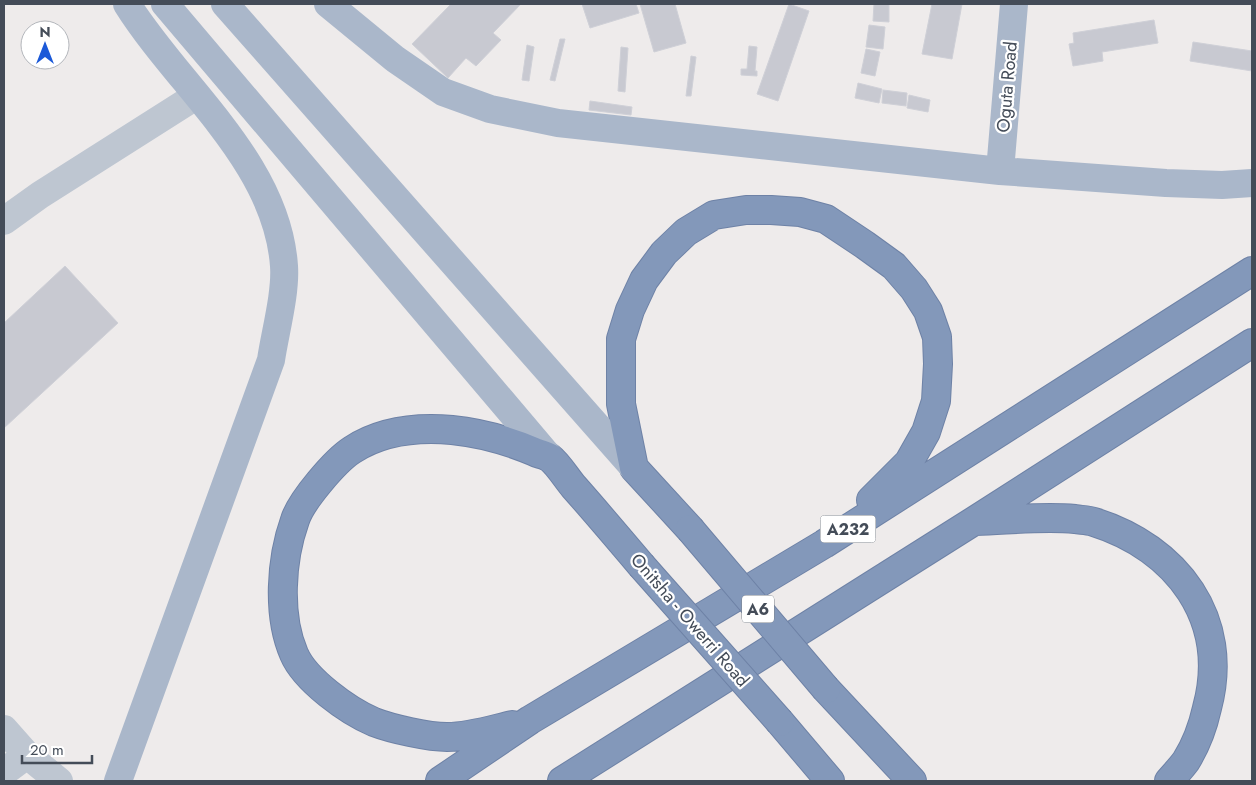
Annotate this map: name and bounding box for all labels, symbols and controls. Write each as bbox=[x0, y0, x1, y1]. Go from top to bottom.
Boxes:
north arrow bbox=[20, 20, 70, 70]
text: N bbox=[39, 22, 51, 42]
street label: Oguta Road bbox=[990, 40, 1024, 134]
road number: A232 bbox=[820, 516, 876, 542]
street label: Onitsha - Owerri Road bbox=[625, 547, 755, 693]
road number: A6 bbox=[742, 596, 774, 622]
scale bar bbox=[22, 732, 92, 764]
text: 20 m bbox=[30, 739, 64, 761]

